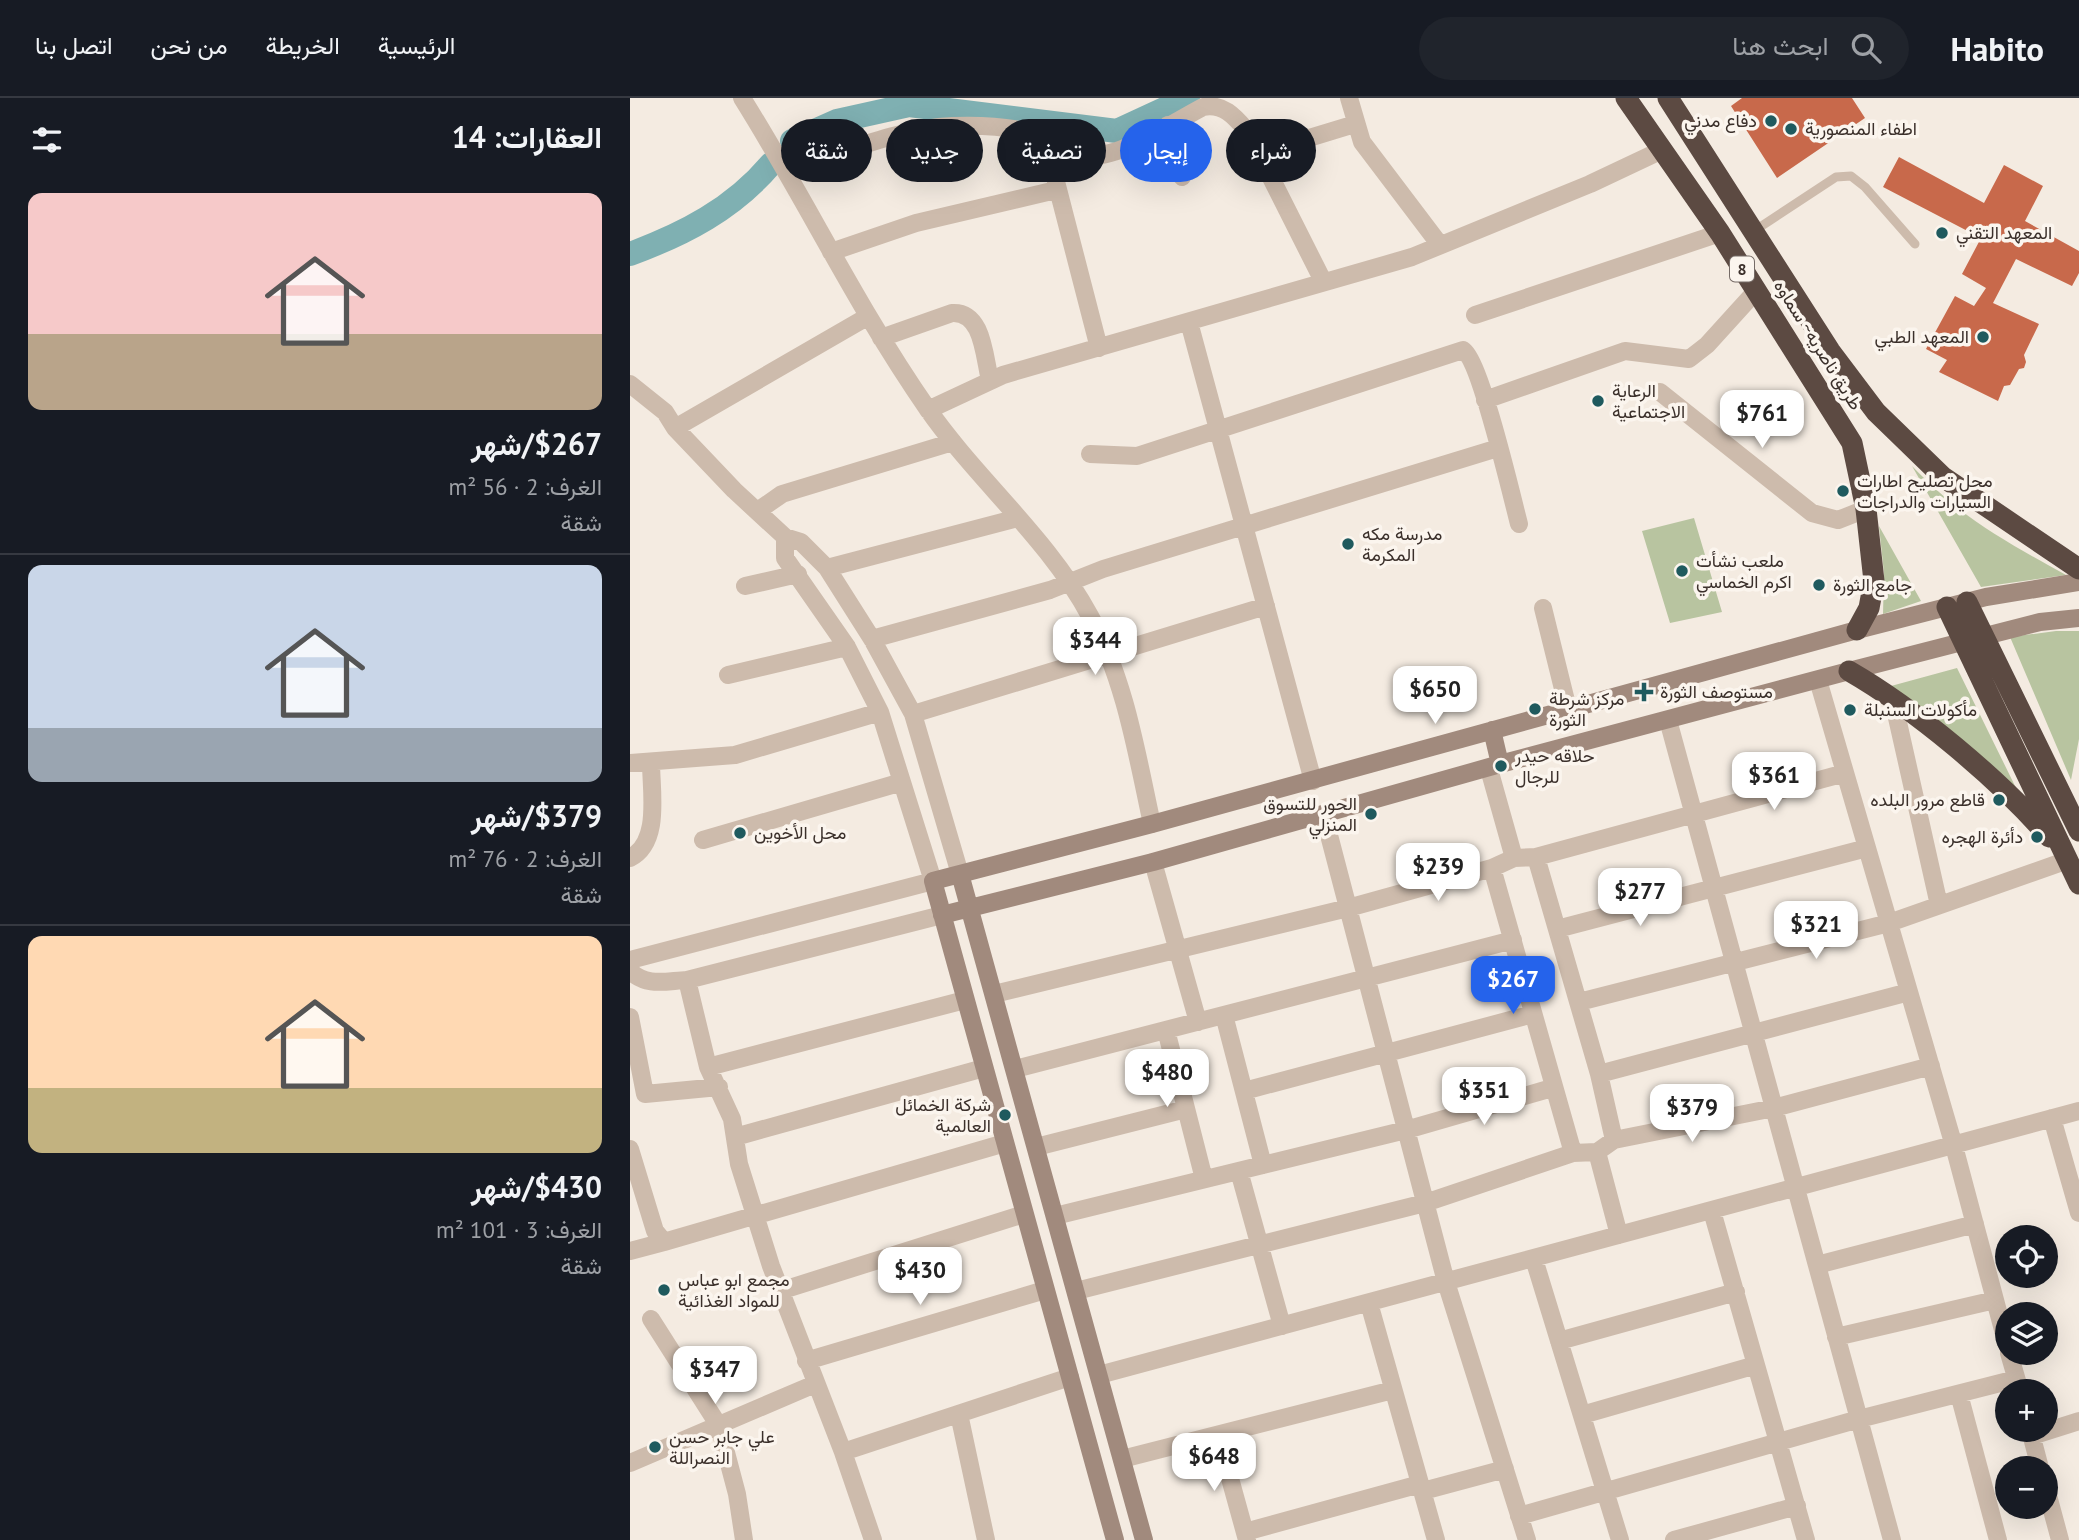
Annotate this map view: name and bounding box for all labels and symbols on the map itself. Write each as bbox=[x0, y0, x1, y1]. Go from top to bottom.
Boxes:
place label: دفاع مدني bbox=[1684, 109, 1757, 136]
marker: دفاع مدني bbox=[1763, 113, 1779, 129]
place label: اطفاء المنصورية bbox=[1805, 117, 1917, 140]
marker: اطفاء المنصورية bbox=[1783, 121, 1799, 137]
place label: المعهد التقني bbox=[1956, 221, 2052, 248]
marker: المعهد التقني bbox=[1934, 225, 1950, 241]
road number: 8 bbox=[1730, 256, 1754, 281]
street label: طريق ناصريه~ سماوه bbox=[1769, 275, 1868, 414]
place label: المعهد الطبي bbox=[1875, 325, 1969, 352]
marker: المعهد الطبي bbox=[1975, 329, 1991, 345]
place label: الرعاية الاجتماعية bbox=[1612, 379, 1685, 423]
pin: $761 bbox=[1721, 390, 1803, 450]
marker: الرعاية الاجتماعية bbox=[1590, 393, 1606, 409]
place label: محل تصليح اطارات السيارات والدراجات bbox=[1857, 469, 1993, 513]
marker: محل تصليح اطارات السيارات والدراجات bbox=[1835, 483, 1851, 499]
place label: مدرسة مكه المكرمة bbox=[1362, 522, 1442, 566]
marker: مدرسة مكه المكرمة bbox=[1340, 536, 1356, 552]
place label: ملعب نشأت اكرم الخماسي bbox=[1696, 549, 1792, 597]
marker: ملعب نشأت اكرم الخماسي bbox=[1674, 563, 1690, 579]
place label: جامع الثورة bbox=[1833, 573, 1912, 597]
marker: جامع الثورة bbox=[1811, 577, 1827, 593]
pin: $344 bbox=[1054, 618, 1136, 677]
pin: $650 bbox=[1394, 666, 1476, 726]
place label: مستوصف الثورة bbox=[1660, 680, 1773, 703]
marker: مستوصف الثورة bbox=[1634, 682, 1654, 702]
place label: مركز شرطة الثورة bbox=[1549, 687, 1624, 731]
place label: مأكولات السنبلة bbox=[1864, 698, 1977, 721]
marker: مركز شرطة الثورة bbox=[1527, 701, 1543, 717]
marker: مأكولات السنبلة bbox=[1842, 702, 1858, 718]
place label: حلاقه حيدر للرجال bbox=[1514, 744, 1595, 788]
pin: $361 bbox=[1733, 752, 1815, 812]
marker: حلاقه حيدر للرجال bbox=[1493, 758, 1509, 774]
place label: قاطع مرور البلده bbox=[1870, 788, 1985, 812]
place label: الحور للتسوق المنزلي bbox=[1263, 792, 1357, 840]
marker: قاطع مرور البلده bbox=[1991, 792, 2007, 808]
marker: الحور للتسوق المنزلي bbox=[1363, 806, 1379, 822]
place label: محل الأخوين bbox=[754, 821, 846, 844]
marker: محل الأخوين bbox=[732, 825, 748, 841]
place label: دأئرة الهجره bbox=[1941, 825, 2023, 848]
marker: دأئرة الهجره bbox=[2029, 829, 2045, 845]
pin: $239 bbox=[1397, 844, 1479, 903]
pin: $277 bbox=[1599, 868, 1681, 928]
pin: $321 bbox=[1775, 902, 1857, 961]
pin: $267 bbox=[1472, 956, 1554, 1016]
pin: $480 bbox=[1126, 1049, 1208, 1109]
pin: $351 bbox=[1443, 1068, 1525, 1127]
pin: $379 bbox=[1651, 1084, 1733, 1144]
place label: شركة الخمائل العالمية bbox=[895, 1093, 991, 1137]
marker: شركة الخمائل العالمية bbox=[997, 1107, 1013, 1123]
pin: $430 bbox=[879, 1248, 961, 1307]
place label: مجمع ابو عباس للمواد الغذائية bbox=[678, 1268, 790, 1312]
marker: مجمع ابو عباس للمواد الغذائية bbox=[656, 1282, 672, 1298]
pin: $347 bbox=[674, 1346, 756, 1406]
place label: علي جابر حسن النصراللة bbox=[669, 1425, 775, 1469]
pin: $648 bbox=[1173, 1434, 1255, 1493]
marker: علي جابر حسن النصراللة bbox=[647, 1439, 663, 1455]

